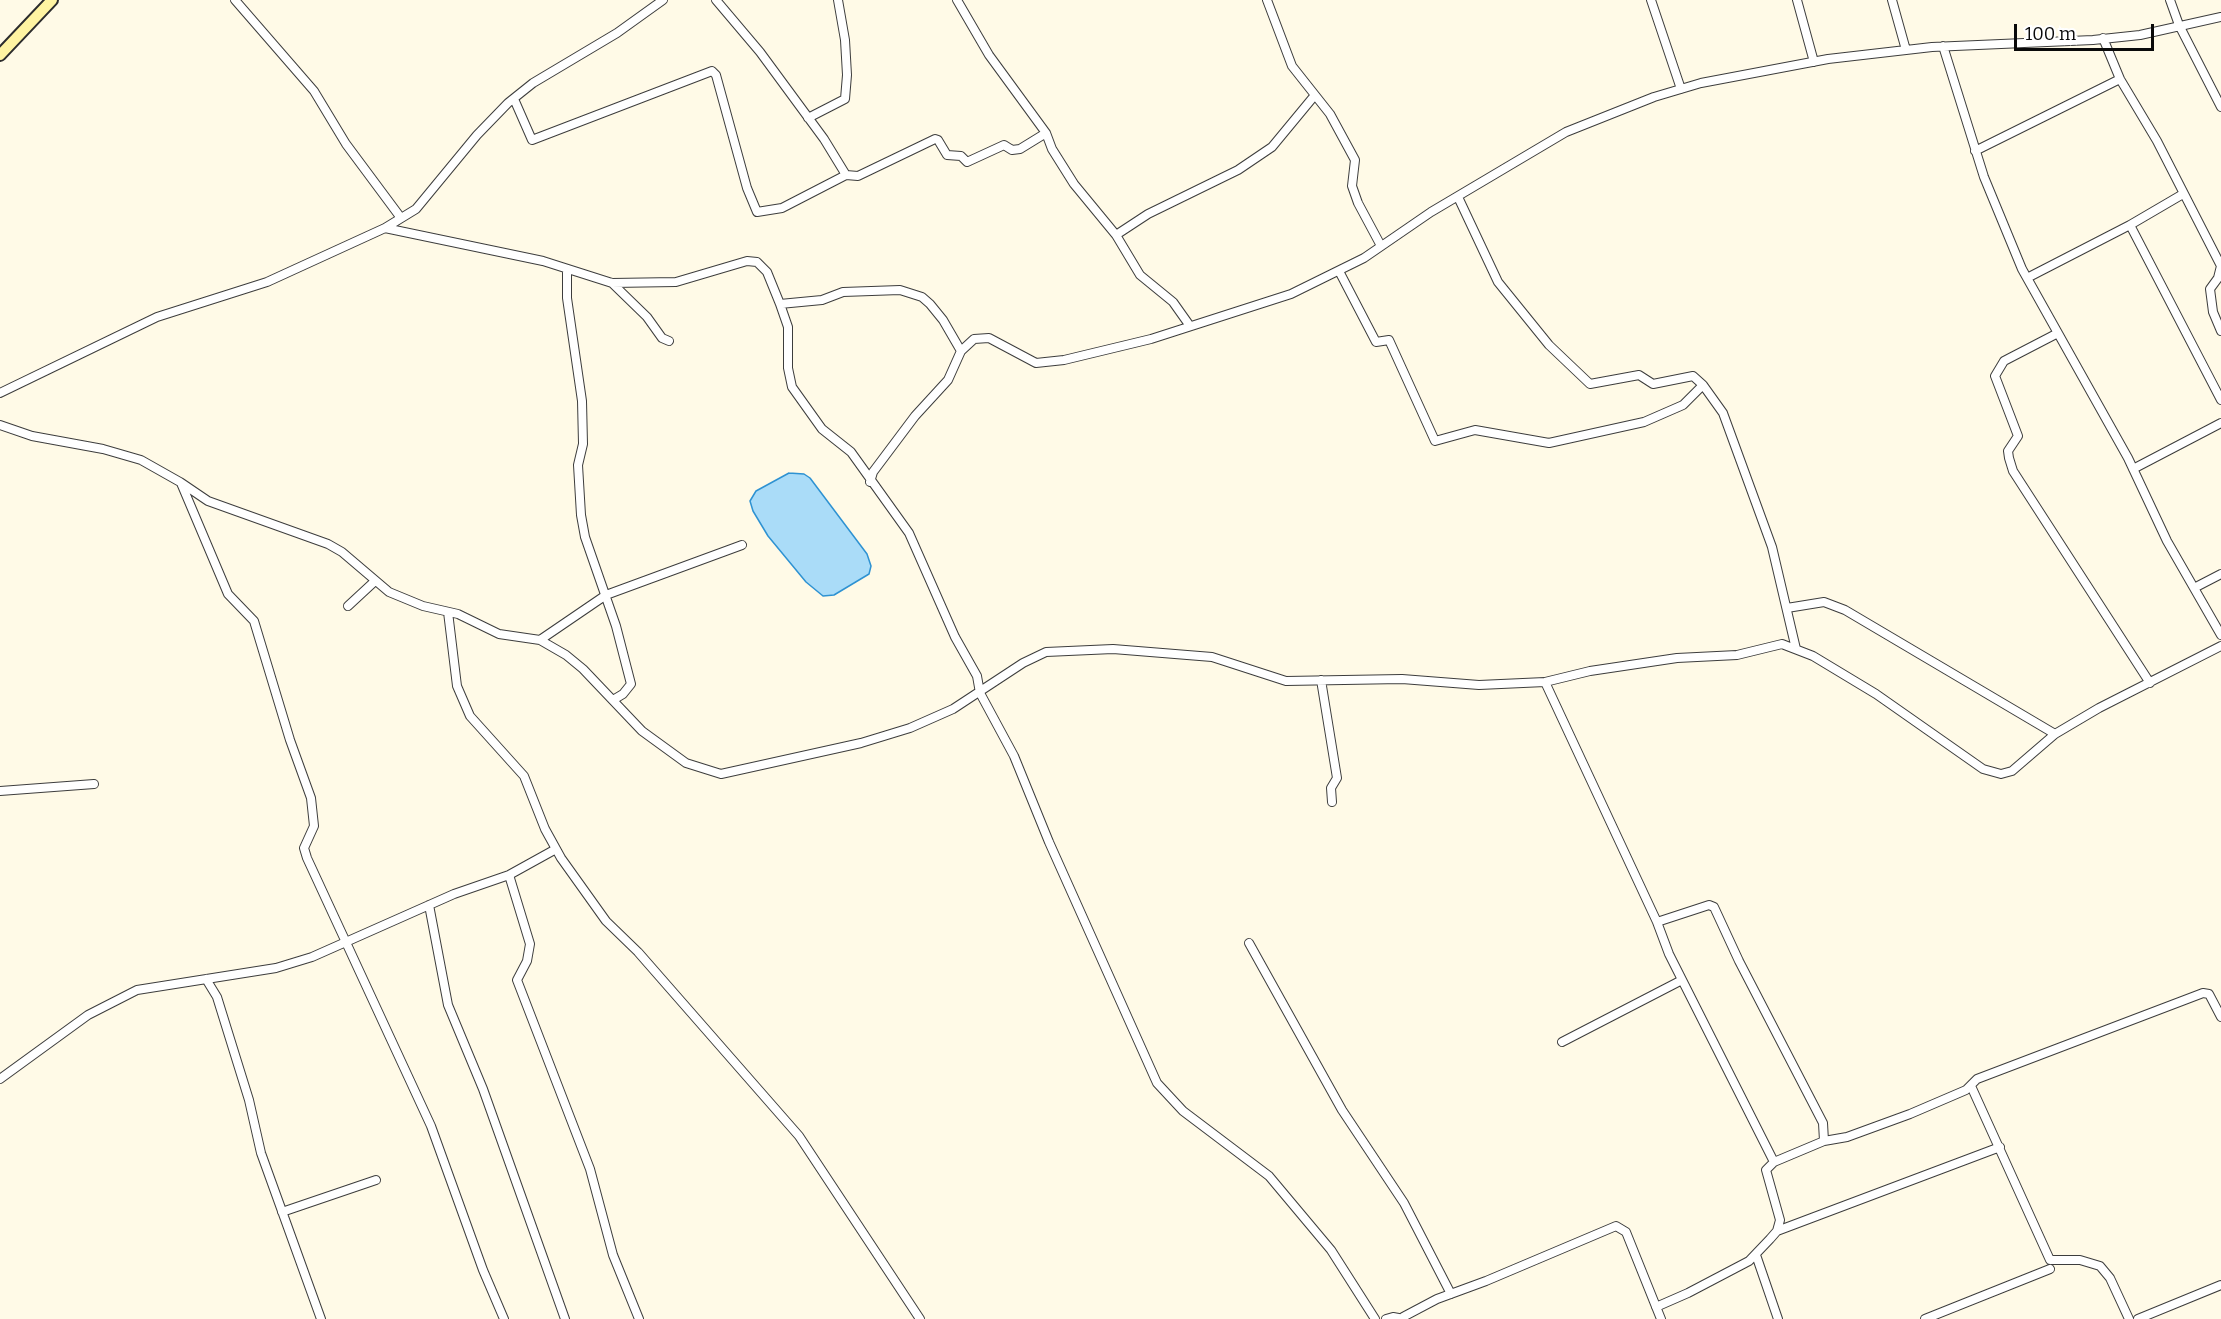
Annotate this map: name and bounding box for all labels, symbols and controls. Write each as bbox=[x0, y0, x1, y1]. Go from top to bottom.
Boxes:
scale bar bbox=[2017, 12, 2156, 50]
text: 100 m bbox=[2025, 23, 2076, 45]

